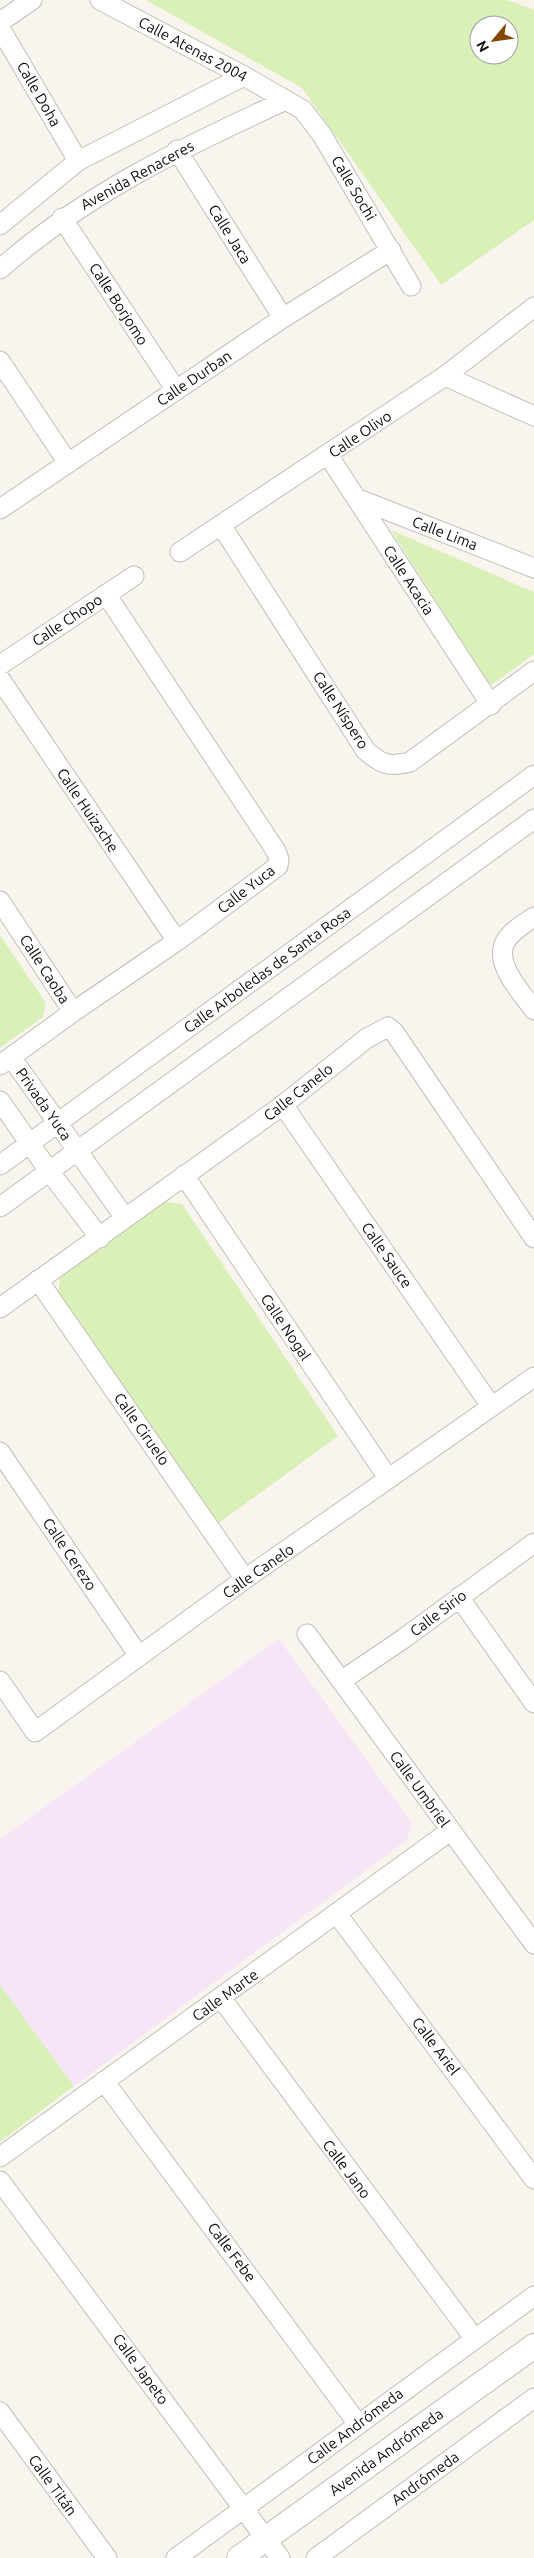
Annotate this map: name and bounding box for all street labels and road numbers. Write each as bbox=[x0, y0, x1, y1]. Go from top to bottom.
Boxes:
street label: Calle Atenas 2004 bbox=[136, 13, 250, 85]
street label: Calle Doha bbox=[14, 59, 64, 129]
street label: Avenida Renaceres bbox=[77, 137, 197, 213]
street label: Calle Sochi bbox=[328, 153, 380, 223]
street label: Calle Jaca bbox=[205, 201, 255, 267]
street label: Calle Borjomo bbox=[86, 260, 152, 348]
street label: Calle Durban bbox=[153, 347, 235, 409]
street label: Calle Olivo bbox=[326, 407, 394, 461]
street label: Calle Lima bbox=[410, 513, 480, 553]
street label: Calle Acacia bbox=[380, 542, 438, 618]
street label: Calle Chopo bbox=[29, 590, 105, 650]
street label: Calle Níspero bbox=[310, 668, 372, 752]
street label: Calle Huizache bbox=[54, 765, 122, 855]
street label: Calle Yuca bbox=[214, 861, 278, 917]
street label: Calle Arboledas de Santa Rosa bbox=[180, 904, 354, 1036]
street label: Calle Caoba bbox=[16, 931, 74, 1007]
street label: Calle Canelo bbox=[260, 1060, 336, 1124]
street label: Privada Yuca bbox=[13, 1064, 75, 1144]
street label: Calle Sauce bbox=[358, 1219, 416, 1291]
street label: Calle Nogal bbox=[258, 1291, 314, 1363]
street label: Calle Ciruelo bbox=[111, 1389, 173, 1469]
street label: Calle Cerezo bbox=[40, 1515, 100, 1593]
street label: Calle Canelo bbox=[219, 1540, 297, 1602]
street label: Calle Sirio bbox=[406, 1586, 470, 1640]
street label: Calle Umbriel bbox=[387, 1748, 453, 1830]
street label: Calle Marte bbox=[189, 1965, 261, 2025]
street label: Calle Ariel bbox=[409, 2014, 463, 2078]
street label: Calle Jano bbox=[319, 2136, 375, 2202]
street label: Calle Febe bbox=[204, 2219, 260, 2285]
street label: Calle Japeto bbox=[110, 2330, 172, 2408]
street label: Calle Andrómeda bbox=[304, 2384, 406, 2468]
street label: Avenida Andrómeda bbox=[325, 2405, 447, 2499]
street label: Andrómeda bbox=[388, 2447, 462, 2509]
street label: Calle Titán bbox=[25, 2451, 81, 2519]

